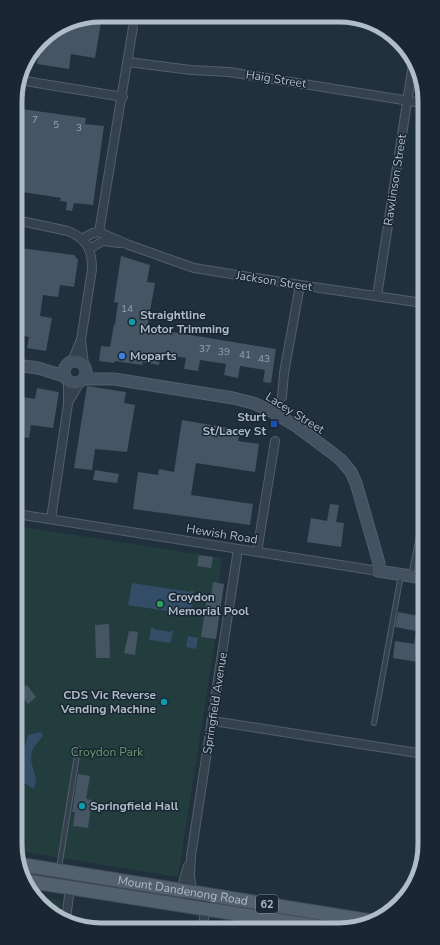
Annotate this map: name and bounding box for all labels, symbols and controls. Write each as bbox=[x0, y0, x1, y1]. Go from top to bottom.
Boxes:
street label: Haig Street bbox=[245, 66, 308, 92]
house number: 7 bbox=[32, 113, 38, 127]
house number: 5 bbox=[53, 118, 59, 132]
house number: 3 bbox=[76, 121, 82, 135]
street label: Rawlinson Street bbox=[380, 132, 410, 227]
street label: Jackson Street bbox=[234, 267, 314, 295]
house number: 14 bbox=[121, 302, 133, 316]
place label: Straightline Motor Trimming bbox=[140, 307, 229, 337]
marker: Straightline Motor Trimming bbox=[127, 317, 137, 327]
house number: 37 bbox=[199, 342, 211, 356]
house number: 39 bbox=[218, 345, 230, 359]
place label: Moparts bbox=[130, 348, 177, 364]
house number: 41 bbox=[239, 348, 251, 362]
marker: Moparts bbox=[117, 351, 127, 361]
house number: 43 bbox=[258, 352, 270, 366]
street label: Lacey Street bbox=[263, 389, 328, 438]
place label: Sturt St/Lacey St bbox=[203, 409, 266, 439]
marker: Sturt St/Lacey St bbox=[269, 419, 279, 429]
street label: Hewish Road bbox=[185, 520, 259, 548]
place label: Croydon Memorial Pool bbox=[168, 589, 249, 619]
marker: Croydon Memorial Pool bbox=[155, 599, 165, 609]
street label: Springfield Avenue bbox=[199, 651, 231, 755]
place label: CDS Vic Reverse Vending Machine bbox=[60, 687, 156, 717]
marker: CDS Vic Reverse Vending Machine bbox=[159, 697, 169, 707]
park label: Croydon Park bbox=[71, 744, 144, 760]
place label: Springfield Hall bbox=[90, 798, 179, 814]
marker: Springfield Hall bbox=[77, 801, 87, 811]
street label: Mount Dandenong Road bbox=[117, 872, 249, 909]
road number: 62 bbox=[256, 895, 278, 913]

